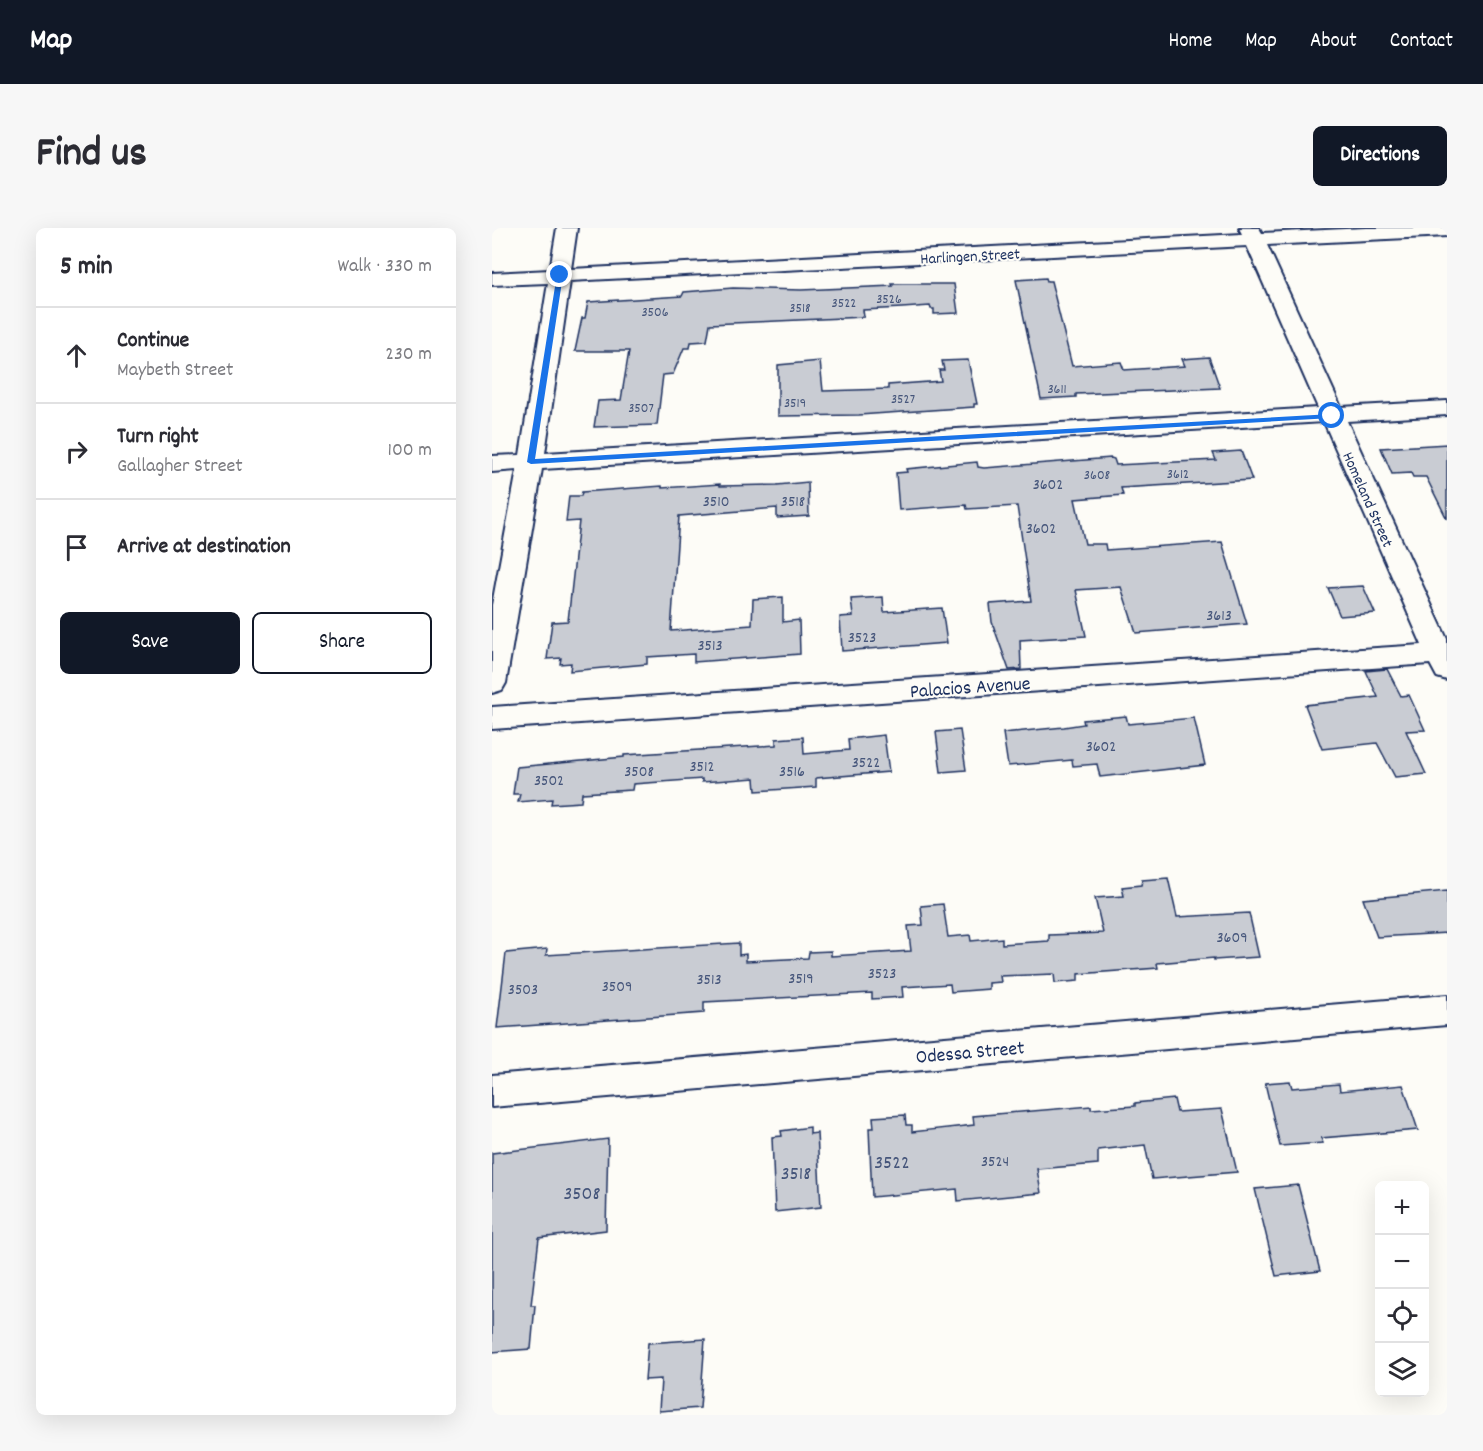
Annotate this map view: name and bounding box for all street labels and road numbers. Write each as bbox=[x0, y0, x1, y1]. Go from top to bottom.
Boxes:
street label: Harlingen Street bbox=[920, 243, 1021, 272]
street label: Homeland Street bbox=[1335, 449, 1398, 551]
street label: Palacios Avenue bbox=[909, 671, 1032, 707]
street label: Odessa Street bbox=[915, 1035, 1026, 1073]

